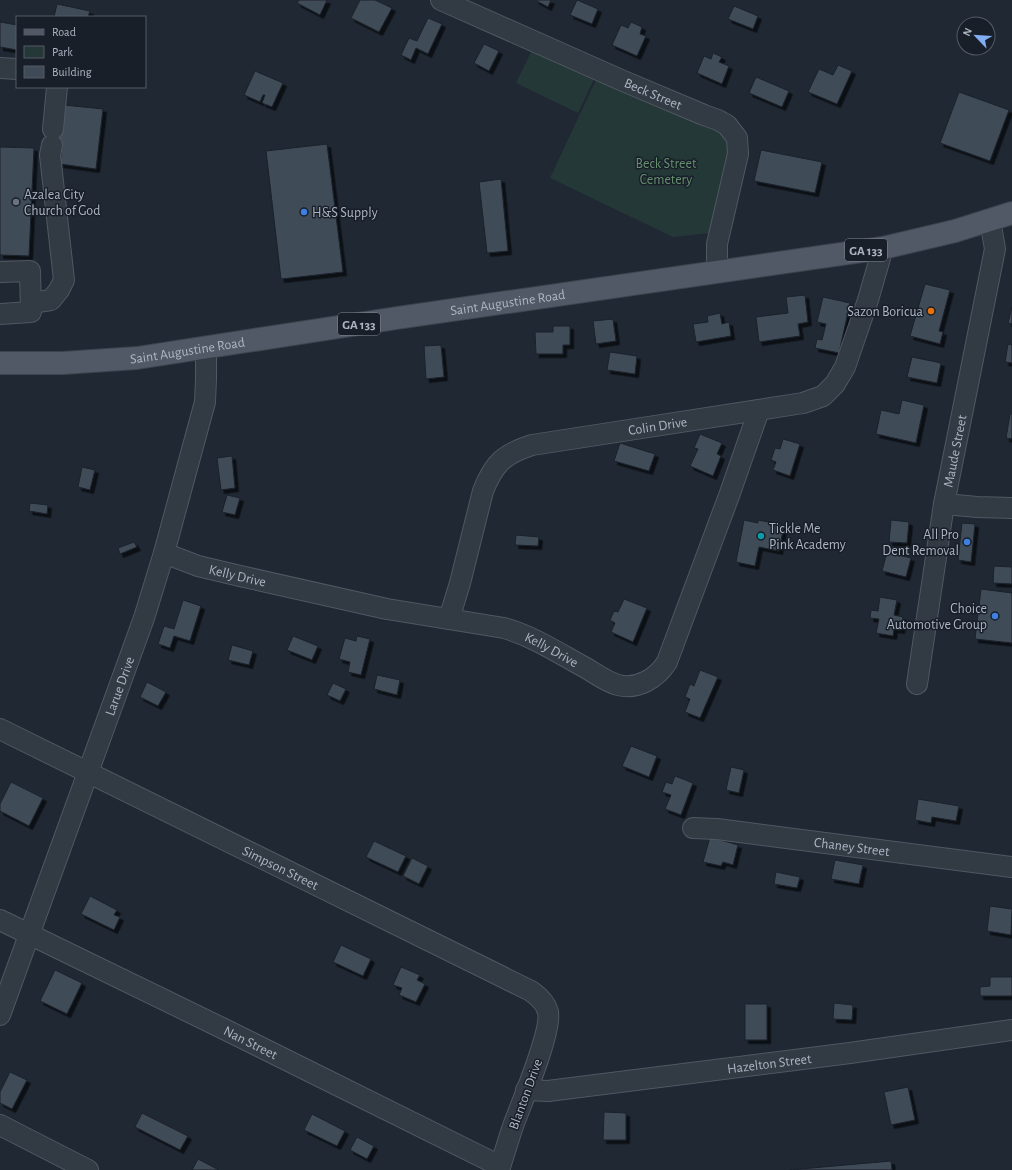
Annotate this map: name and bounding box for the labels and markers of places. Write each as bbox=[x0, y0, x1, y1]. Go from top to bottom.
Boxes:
place label: Azalea City Church of God bbox=[24, 188, 100, 218]
marker: Azalea City Church of God bbox=[11, 197, 21, 207]
place label: H&S Supply bbox=[312, 206, 378, 220]
marker: H&S Supply bbox=[299, 207, 309, 217]
place label: Sazon Boricua bbox=[847, 305, 924, 319]
marker: Sazon Boricua bbox=[926, 306, 936, 316]
place label: Tickle Me Pink Academy bbox=[769, 522, 846, 552]
place label: All Pro Dent Removal bbox=[882, 528, 959, 558]
marker: Tickle Me Pink Academy bbox=[756, 531, 766, 541]
marker: All Pro Dent Removal bbox=[962, 537, 972, 547]
place label: Choice Automotive Group bbox=[887, 602, 987, 632]
marker: Choice Automotive Group bbox=[990, 611, 1000, 621]

